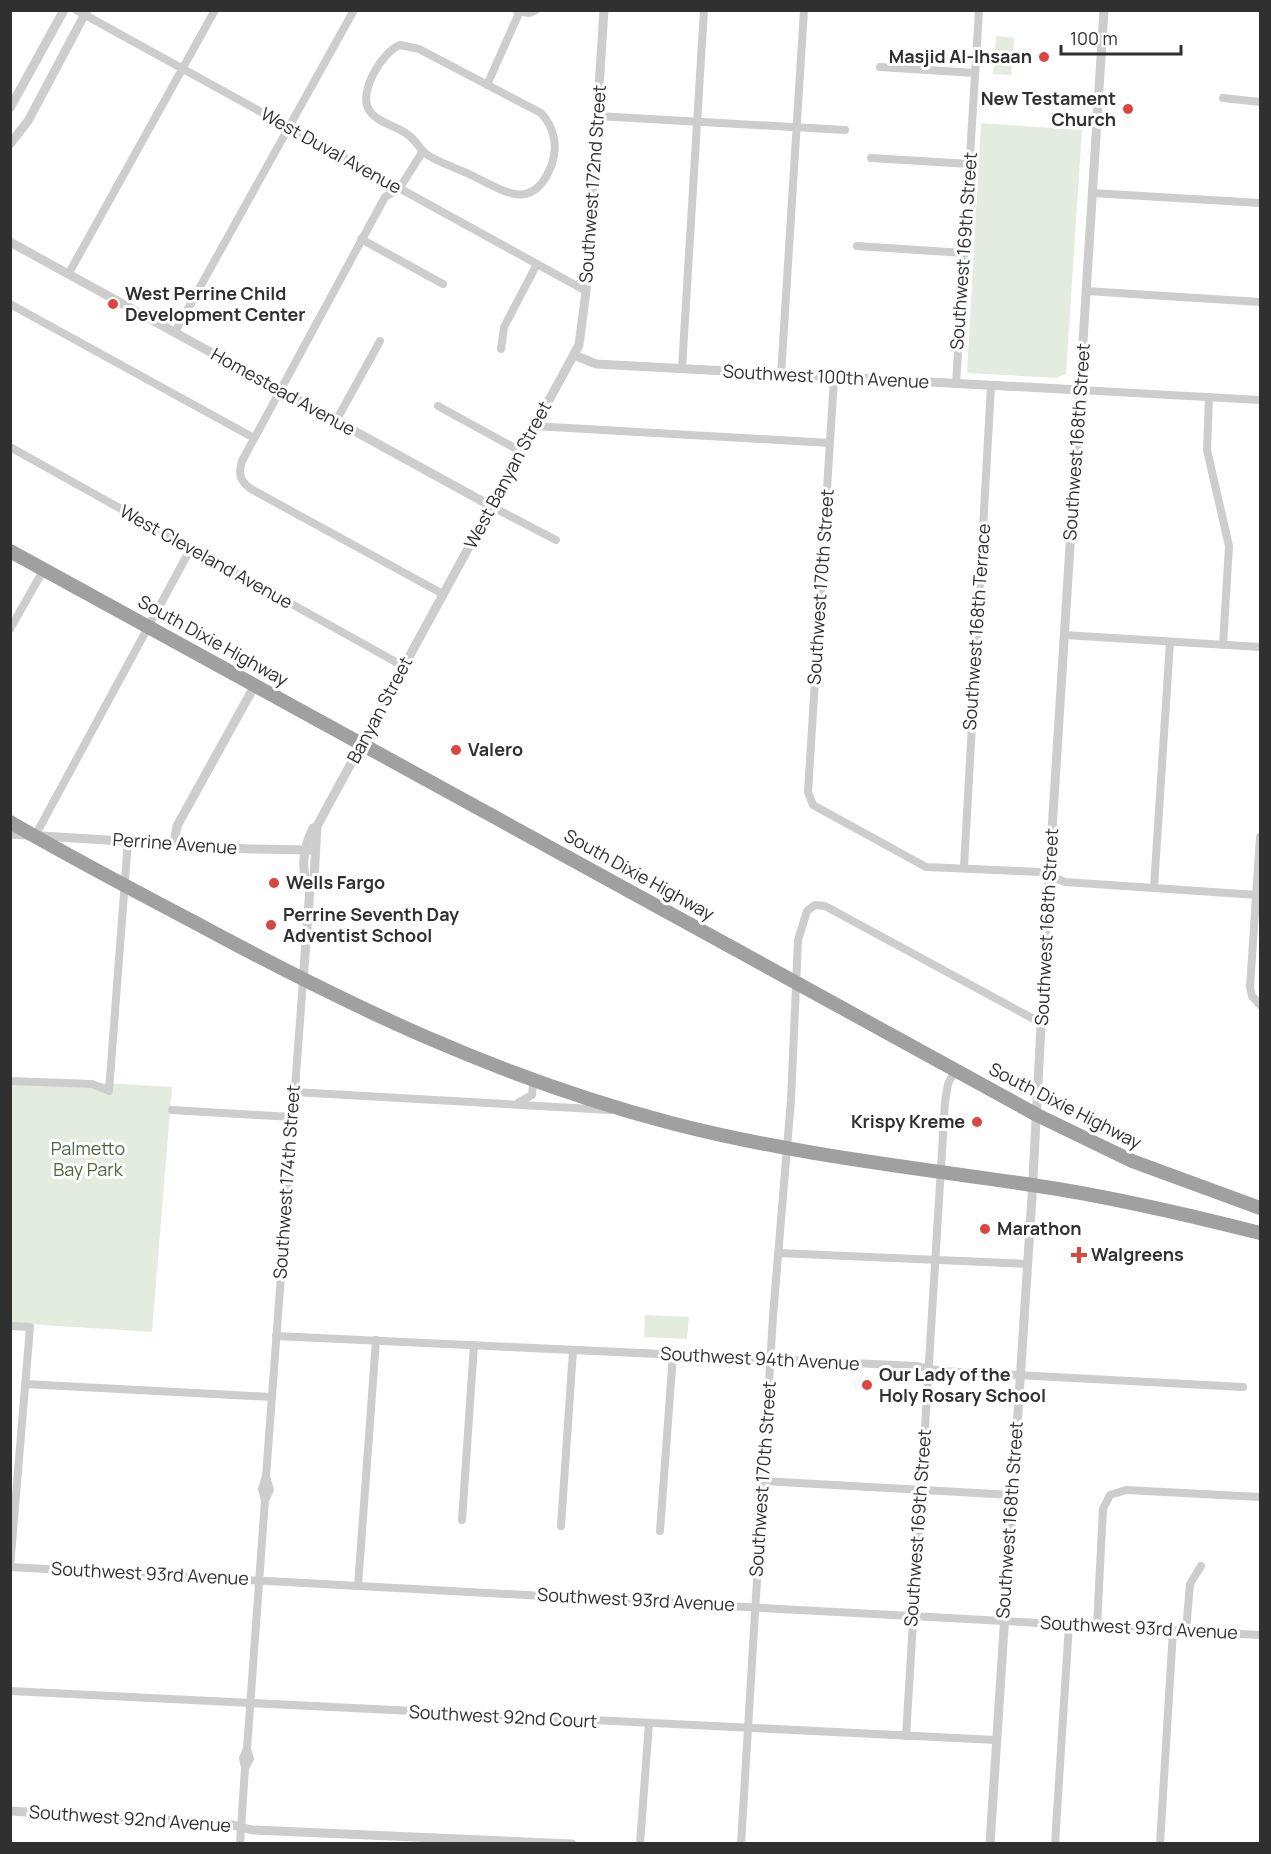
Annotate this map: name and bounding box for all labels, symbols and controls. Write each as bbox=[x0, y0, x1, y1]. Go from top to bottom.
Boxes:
scale bar bbox=[1061, 18, 1181, 56]
text: 100 m bbox=[1070, 26, 1118, 50]
place label: Masjid Al-Ihsaan bbox=[889, 44, 1032, 68]
marker: Masjid Al-Ihsaan bbox=[1037, 50, 1051, 64]
street label: Southwest 172nd Street bbox=[573, 84, 611, 284]
place label: New Testament Church bbox=[981, 86, 1116, 131]
street label: West Duval Avenue bbox=[257, 101, 406, 199]
marker: New Testament Church bbox=[1121, 102, 1135, 116]
street label: Southwest 169th Street bbox=[944, 151, 982, 351]
place label: West Perrine Child Development Center bbox=[125, 281, 305, 326]
marker: West Perrine Child Development Center bbox=[106, 297, 120, 311]
street label: Homestead Avenue bbox=[207, 342, 360, 441]
street label: Southwest 168th Street bbox=[1057, 343, 1095, 541]
street label: Southwest 100th Avenue bbox=[722, 359, 930, 393]
street label: West Banyan Street bbox=[458, 396, 556, 553]
street label: Southwest 170th Street bbox=[801, 488, 839, 686]
street label: West Cleveland Avenue bbox=[116, 499, 297, 614]
street label: Southwest 168th Terrace bbox=[957, 523, 995, 731]
street label: South Dixie Highway bbox=[134, 589, 293, 692]
street label: Banyan Street bbox=[341, 652, 417, 767]
place label: Valero bbox=[468, 737, 523, 761]
marker: Valero bbox=[449, 743, 463, 757]
street label: South Dixie Highway bbox=[560, 823, 719, 926]
street label: Perrine Avenue bbox=[112, 827, 238, 859]
street label: Southwest 168th Street bbox=[1029, 828, 1063, 1026]
place label: Wells Fargo bbox=[286, 870, 385, 894]
marker: Wells Fargo bbox=[267, 876, 281, 890]
place label: Perrine Seventh Day Adventist School bbox=[283, 902, 459, 947]
marker: Perrine Seventh Day Adventist School bbox=[264, 918, 278, 932]
street label: South Dixie Highway bbox=[985, 1056, 1146, 1154]
street label: Southwest 174th Street bbox=[267, 1084, 305, 1280]
place label: Krispy Kreme bbox=[851, 1109, 965, 1133]
marker: Krispy Kreme bbox=[970, 1115, 984, 1129]
park label: Palmetto Bay Park bbox=[51, 1136, 125, 1181]
place label: Marathon bbox=[997, 1216, 1082, 1240]
marker: Marathon bbox=[978, 1222, 992, 1236]
place label: Walgreens bbox=[1091, 1242, 1184, 1266]
marker: Walgreens bbox=[1072, 1248, 1086, 1262]
street label: Southwest 94th Avenue bbox=[660, 1341, 860, 1375]
place label: Our Lady of the Holy Rosary School bbox=[879, 1362, 1046, 1407]
marker: Our Lady of the Holy Rosary School bbox=[860, 1378, 874, 1392]
street label: Southwest 170th Street bbox=[743, 1380, 781, 1578]
street label: Southwest 168th Street bbox=[990, 1421, 1028, 1619]
street label: Southwest 169th Street bbox=[898, 1428, 936, 1628]
street label: Southwest 93rd Avenue bbox=[51, 1556, 249, 1590]
street label: Southwest 93rd Avenue bbox=[537, 1582, 735, 1616]
street label: Southwest 93rd Avenue bbox=[1040, 1610, 1238, 1644]
street label: Southwest 92nd Court bbox=[408, 1699, 598, 1733]
street label: Southwest 92nd Avenue bbox=[28, 1799, 232, 1837]

